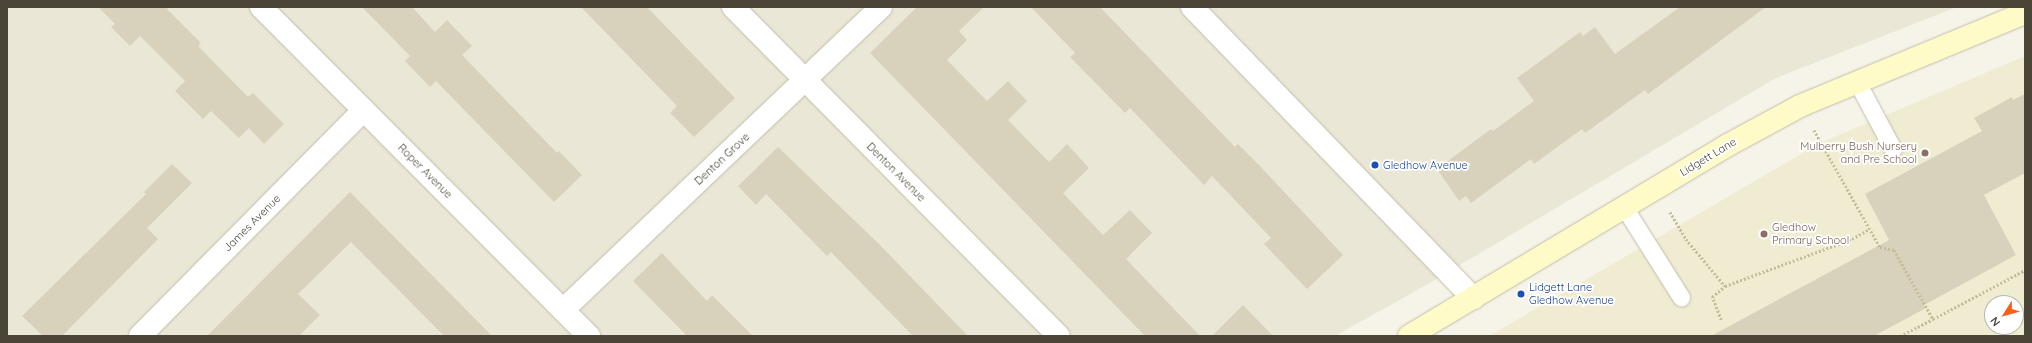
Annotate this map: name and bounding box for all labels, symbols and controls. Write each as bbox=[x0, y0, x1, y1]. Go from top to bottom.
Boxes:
street label: Denton Grove bbox=[692, 130, 752, 188]
street label: Lidgett Lane bbox=[1677, 135, 1739, 179]
street label: Denton Avenue bbox=[864, 140, 928, 204]
place label: Mulberry Bush Nursery and Pre School bbox=[1800, 140, 1917, 166]
street label: Roper Avenue bbox=[395, 141, 455, 201]
marker: Mulberry Bush Nursery and Pre School bbox=[1920, 148, 1930, 158]
place label: Gledhow Avenue bbox=[1383, 158, 1468, 172]
marker: Gledhow Avenue bbox=[1370, 160, 1380, 170]
street label: James Avenue bbox=[221, 192, 283, 254]
place label: Gledhow Primary School bbox=[1772, 221, 1849, 247]
marker: Gledhow Primary School bbox=[1759, 229, 1769, 239]
place label: Lidgett Lane Gledhow Avenue bbox=[1529, 281, 1614, 307]
marker: Lidgett Lane Gledhow Avenue bbox=[1516, 289, 1526, 299]
north arrow bbox=[1984, 295, 2024, 335]
text: N bbox=[1987, 314, 2003, 329]

